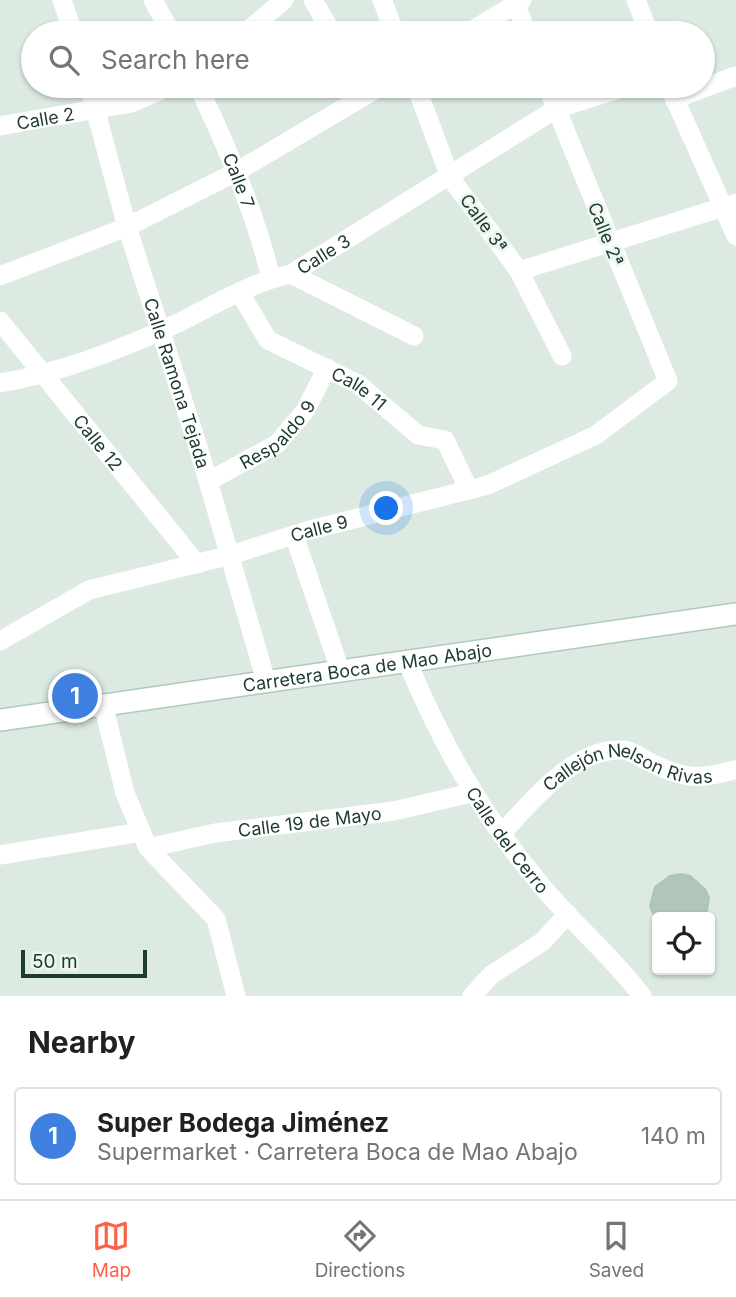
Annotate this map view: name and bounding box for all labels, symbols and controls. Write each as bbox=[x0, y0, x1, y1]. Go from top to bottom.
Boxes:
search box bbox=[21, 21, 715, 98]
icon: search bbox=[45, 41, 83, 79]
text: Search here bbox=[101, 44, 250, 75]
street label: Calle 2 bbox=[15, 103, 76, 133]
street label: Calle 7 bbox=[219, 150, 259, 211]
street label: Calle 3ª bbox=[456, 190, 512, 256]
street label: Calle 2ª bbox=[584, 199, 628, 269]
street label: Calle 3 bbox=[293, 229, 354, 278]
street label: Calle Ramona Tejada bbox=[140, 295, 214, 471]
street label: Calle 11 bbox=[328, 362, 391, 414]
street label: Respaldo 9 bbox=[236, 397, 319, 473]
street label: Calle 12 bbox=[69, 410, 127, 474]
your location bbox=[369, 491, 403, 525]
street label: Calle 9 bbox=[288, 510, 350, 546]
street label: Carretera Boca de Mao Abajo bbox=[241, 639, 493, 695]
pin: 1 bbox=[52, 670, 98, 722]
street label: Callejón Nelson Rivas bbox=[538, 739, 714, 795]
street label: Calle del Cerro bbox=[462, 783, 554, 897]
street label: Calle 19 de Mayo bbox=[237, 802, 383, 841]
map controls bbox=[652, 912, 715, 975]
button: locate bbox=[652, 912, 715, 975]
scale bar bbox=[21, 947, 147, 979]
text: 50 m bbox=[32, 950, 78, 973]
text: Nearby bbox=[28, 1024, 136, 1060]
text: Super Bodega Jiménez bbox=[97, 1107, 389, 1138]
text: 1 bbox=[48, 1122, 58, 1150]
text: 140 m bbox=[641, 1122, 706, 1150]
text: Supermarket · Carretera Boca de Mao Abajo bbox=[97, 1138, 578, 1166]
tab: Map bbox=[92, 1217, 131, 1282]
tab: Directions bbox=[315, 1217, 405, 1282]
tab: Saved bbox=[589, 1217, 644, 1282]

